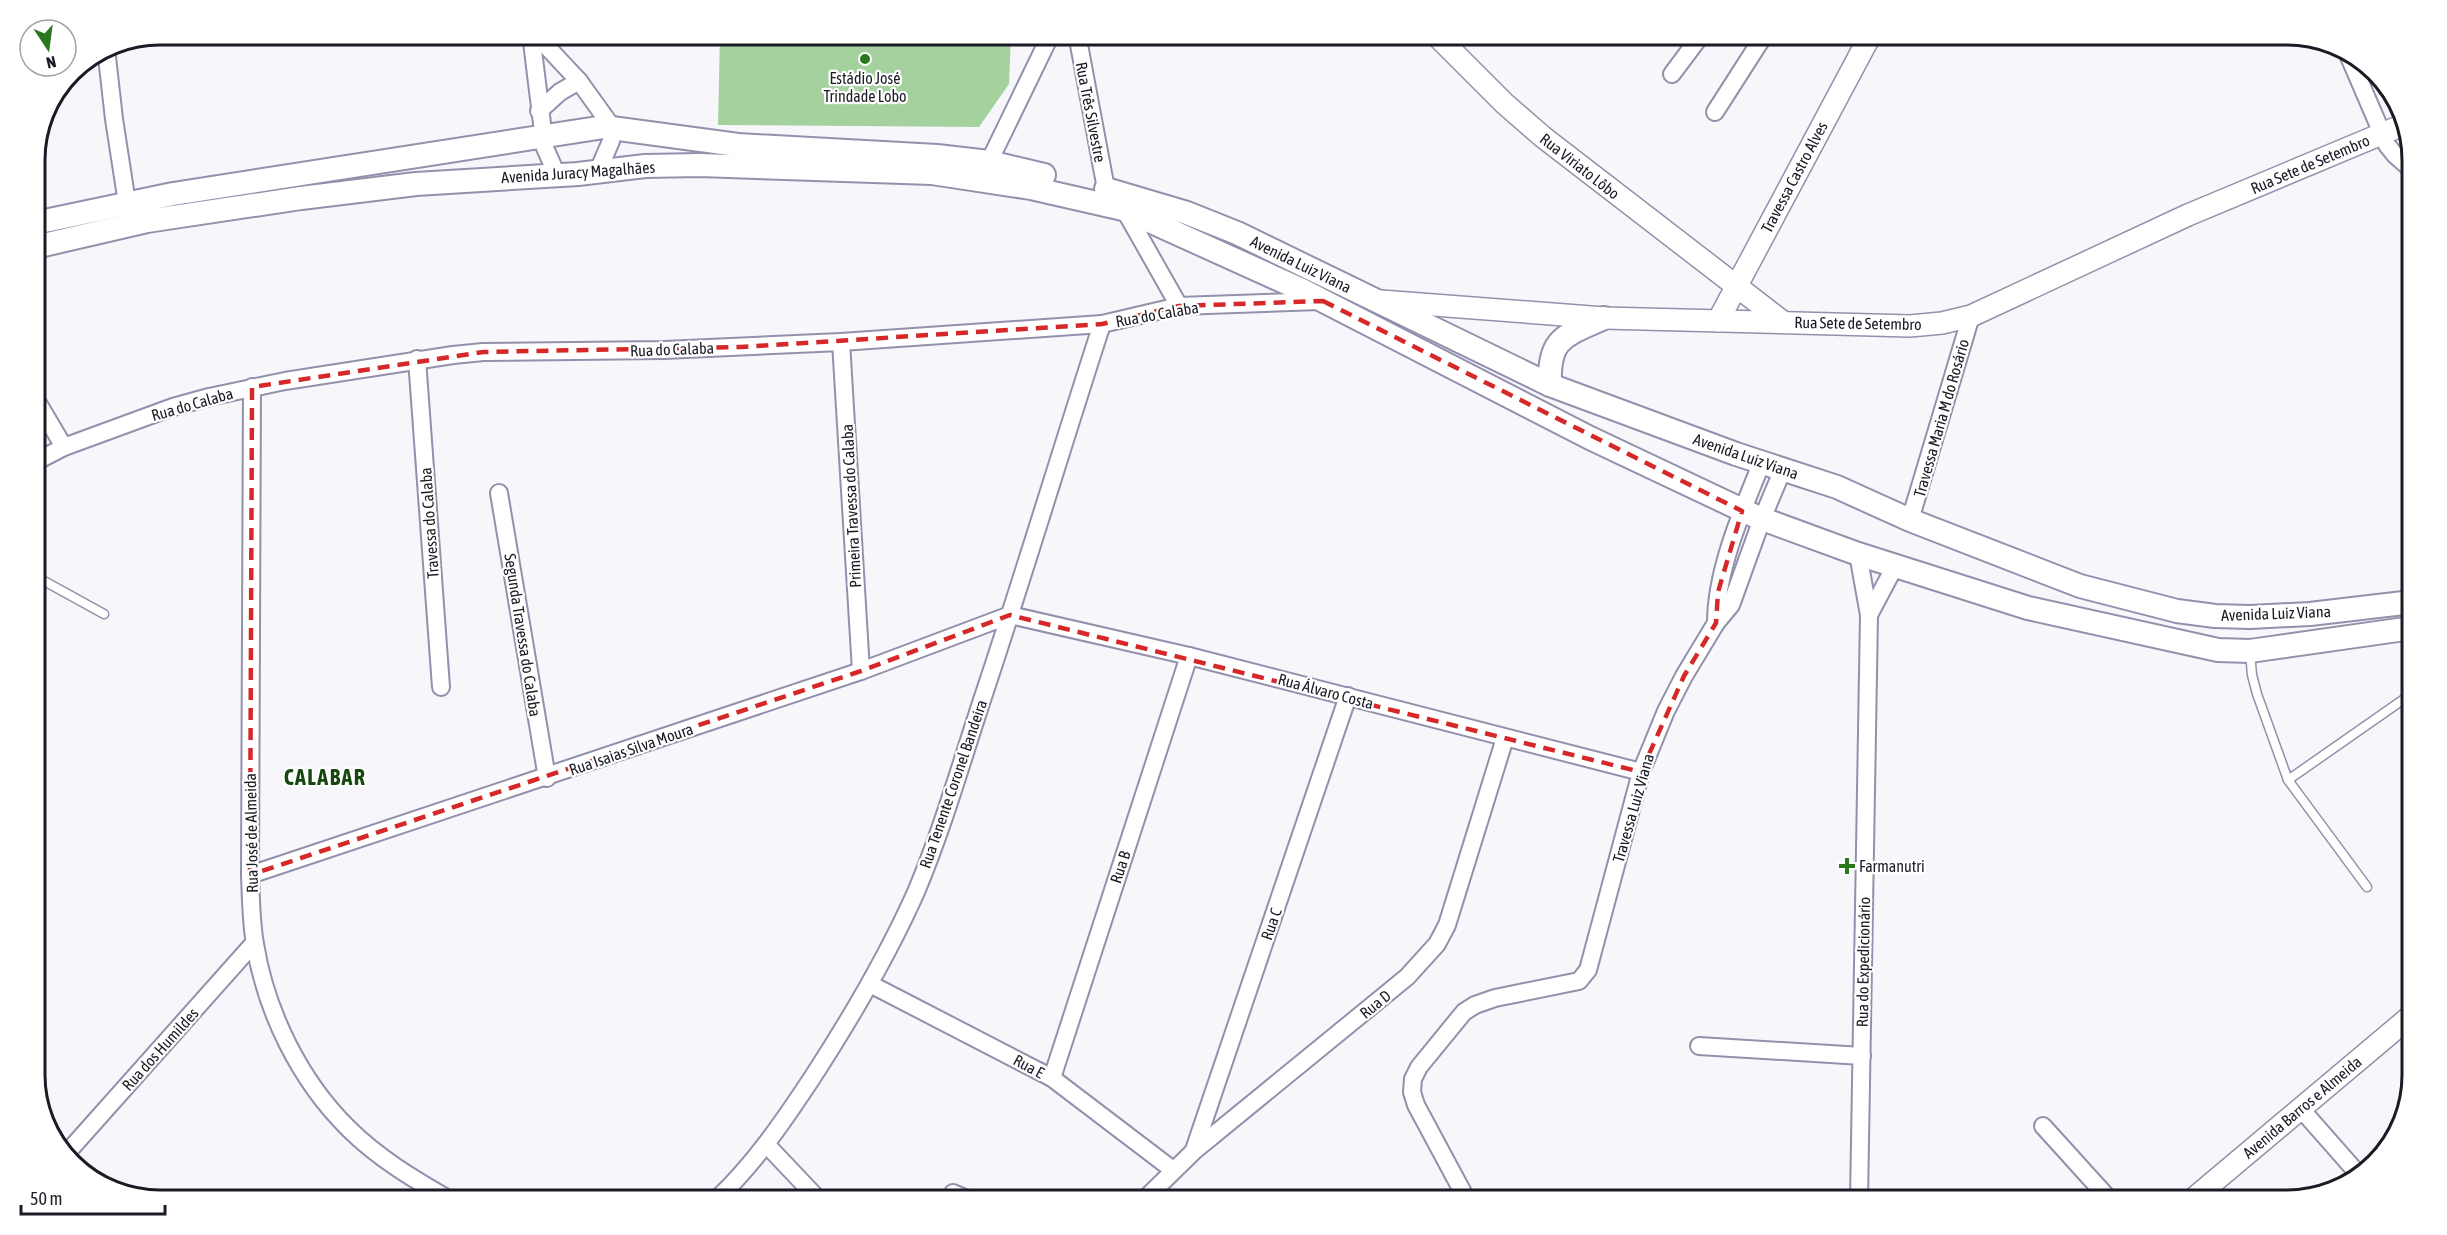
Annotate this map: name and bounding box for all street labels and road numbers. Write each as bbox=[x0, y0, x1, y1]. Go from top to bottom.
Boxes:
street label: Rua Três Silvestre bbox=[1072, 60, 1110, 164]
street label: Travessa Castro Alves bbox=[1757, 118, 1831, 236]
street label: Rua Viriato Lôbo bbox=[1537, 129, 1623, 203]
street label: Rua Sete de Setembro bbox=[2248, 131, 2372, 197]
street label: Avenida Juracy Magalhães bbox=[501, 158, 656, 187]
street label: Avenida Luiz Viana bbox=[1248, 232, 1354, 296]
street label: Rua do Calaba bbox=[1114, 298, 1200, 330]
street label: Rua Sete de Setembro bbox=[1794, 313, 1922, 333]
street label: Travessa Maria M do Rosário bbox=[1910, 337, 1972, 499]
street label: Rua do Calaba bbox=[630, 339, 714, 359]
street label: Rua do Calaba bbox=[149, 384, 235, 424]
street label: Primeira Travessa do Calaba bbox=[838, 424, 864, 588]
street label: Avenida Luiz Viana bbox=[1691, 430, 1801, 482]
street label: Travessa do Calaba bbox=[416, 467, 442, 579]
street label: Segunda Travessa do Calaba bbox=[500, 552, 545, 718]
street label: Avenida Luiz Viana bbox=[2221, 602, 2331, 624]
street label: Rua Álvaro Costa bbox=[1276, 670, 1376, 712]
street label: Rua Tenente Coronel Bandeira bbox=[916, 697, 990, 871]
street label: Rua Isaias Silva Moura bbox=[567, 719, 695, 779]
street label: Travessa Luiz Viana bbox=[1609, 752, 1657, 864]
street label: Rua José de Almeida bbox=[241, 773, 261, 893]
street label: Rua B bbox=[1106, 848, 1134, 885]
street label: Rua do Expedicionário bbox=[1853, 897, 1874, 1027]
street label: Rua C bbox=[1257, 906, 1285, 942]
street label: Rua D bbox=[1356, 986, 1394, 1022]
street label: Rua dos Humildes bbox=[118, 1004, 202, 1094]
street label: Rua E bbox=[1011, 1050, 1048, 1082]
street label: Avenida Barros e Almeida bbox=[2239, 1052, 2365, 1162]

